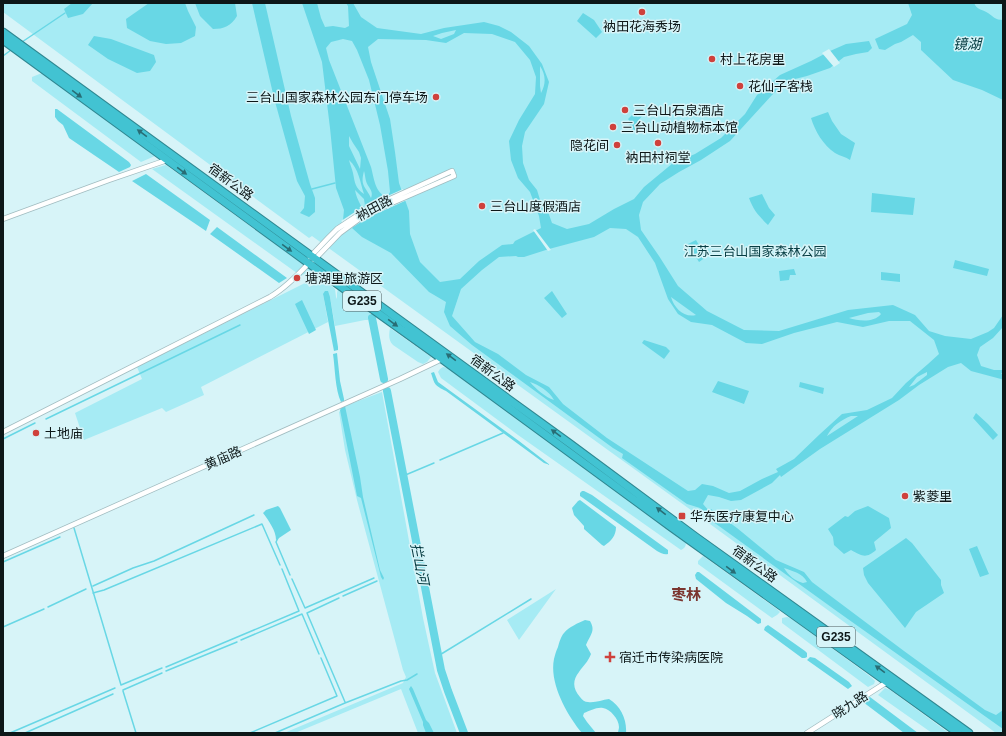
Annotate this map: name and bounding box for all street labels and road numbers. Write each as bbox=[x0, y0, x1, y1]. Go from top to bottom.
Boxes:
street label: 宿新公路 bbox=[206, 161, 256, 203]
street label: 衲田路 bbox=[353, 192, 395, 224]
road number: G235 bbox=[343, 291, 381, 311]
street label: 宿新公路 bbox=[468, 352, 518, 394]
street label: 黄庙路 bbox=[202, 443, 244, 473]
street label: 宿新公路 bbox=[730, 543, 780, 585]
road number: G235 bbox=[817, 627, 855, 647]
street label: 晓九路 bbox=[830, 688, 870, 722]

